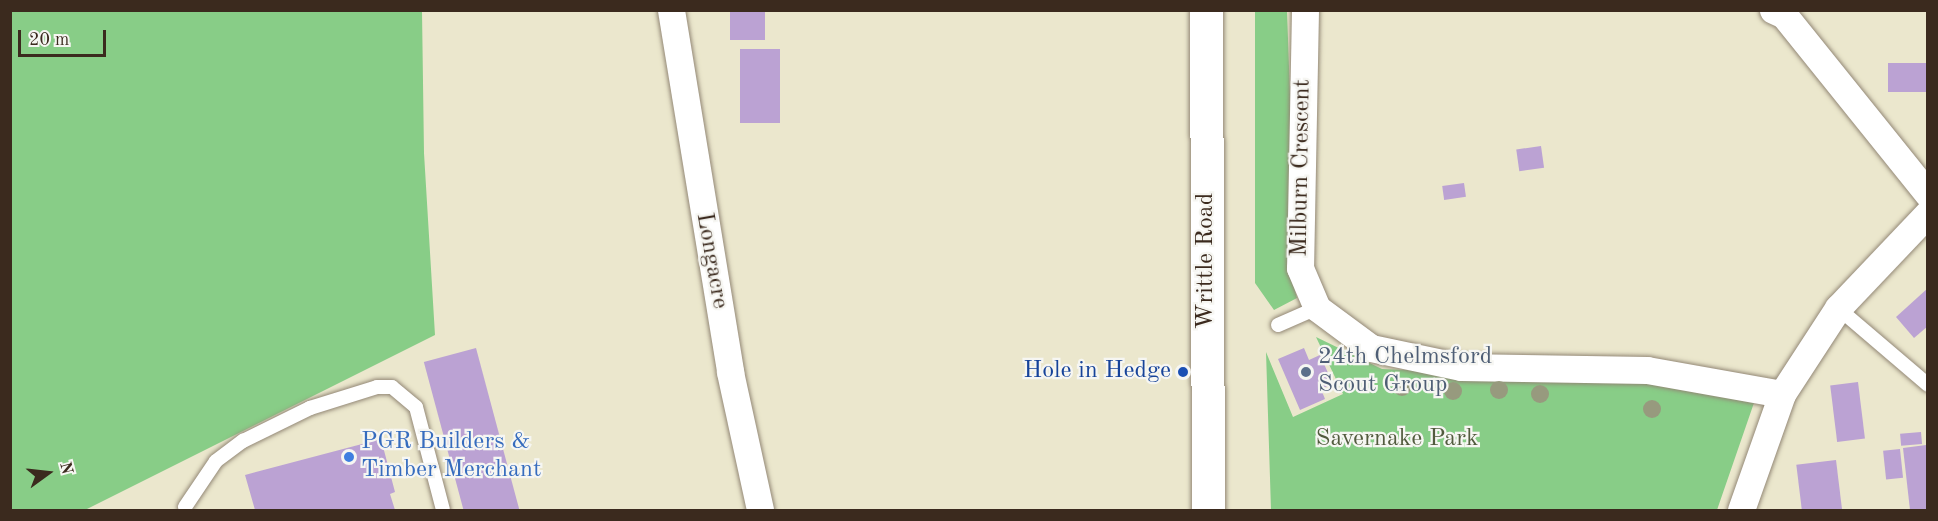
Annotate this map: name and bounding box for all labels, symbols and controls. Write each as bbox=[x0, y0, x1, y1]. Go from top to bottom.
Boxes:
scale bar bbox=[21, 18, 110, 56]
text: 20 m bbox=[29, 31, 69, 49]
street label: Milburn Crescent bbox=[1286, 79, 1318, 257]
street label: Writtle Road bbox=[1193, 193, 1221, 329]
street label: Longacre bbox=[688, 211, 734, 311]
place label: 24th Chelmsford Scout Group bbox=[1318, 344, 1492, 400]
place label: Hole in Hedge bbox=[1023, 358, 1171, 386]
marker: Hole in Hedge bbox=[1176, 365, 1190, 379]
marker: 24th Chelmsford Scout Group bbox=[1299, 365, 1313, 379]
park label: Savernake Park bbox=[1316, 426, 1478, 454]
place label: PGR Builders & Timber Merchant bbox=[361, 429, 541, 485]
north arrow bbox=[18, 443, 78, 503]
marker: PGR Builders & Timber Merchant bbox=[342, 450, 356, 464]
text: N bbox=[56, 460, 75, 476]

